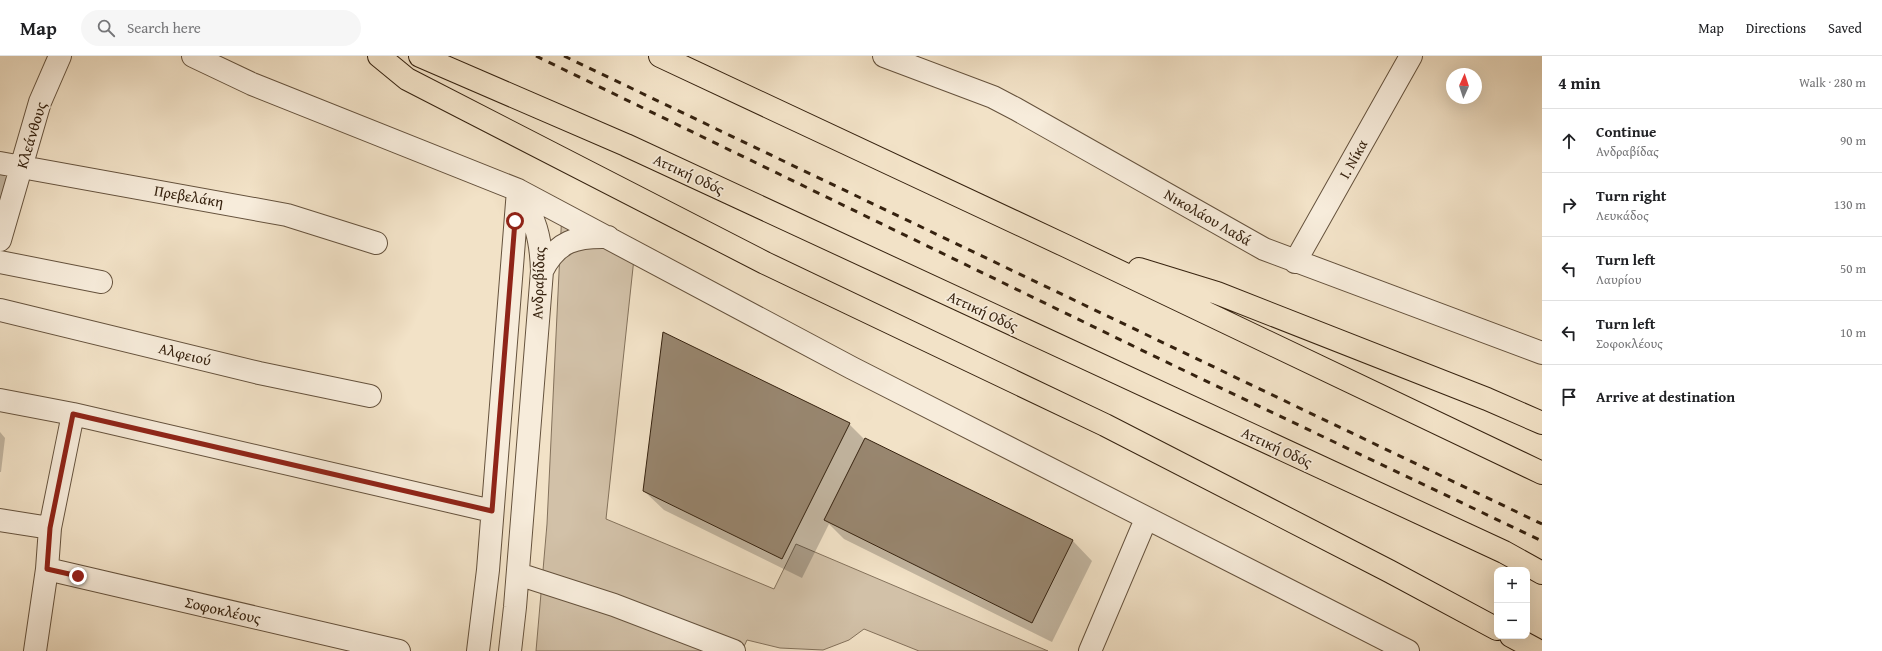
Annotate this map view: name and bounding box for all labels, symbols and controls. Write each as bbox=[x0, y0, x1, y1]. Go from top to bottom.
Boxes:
search box bbox=[81, 10, 361, 46]
text: Map bbox=[20, 14, 57, 42]
icon: search bbox=[95, 17, 117, 39]
text: Search here bbox=[127, 17, 201, 38]
text: Map bbox=[1698, 18, 1724, 38]
text: Directions bbox=[1746, 18, 1806, 38]
text: Saved bbox=[1828, 18, 1862, 38]
north arrow bbox=[1446, 68, 1482, 104]
text: 4 min bbox=[1558, 70, 1600, 95]
text: Walk · 280 m bbox=[1799, 73, 1866, 92]
street label: Κλεάνθους bbox=[11, 98, 51, 171]
text: Continue bbox=[1596, 121, 1657, 142]
icon: ahead bbox=[1558, 130, 1580, 152]
text: 90 m bbox=[1840, 131, 1866, 150]
street label: Ι. Νίκα bbox=[1334, 135, 1372, 183]
text: Ανδραβίδας bbox=[1596, 142, 1659, 161]
street label: Αττική Οδός bbox=[650, 148, 728, 200]
street label: Πρεβελάκη bbox=[153, 180, 225, 212]
street label: Νικολάου Λαδά bbox=[1160, 183, 1256, 251]
text: Turn right bbox=[1596, 185, 1667, 206]
icon: right bbox=[1558, 194, 1580, 216]
text: 130 m bbox=[1834, 195, 1866, 214]
text: Λευκάδος bbox=[1596, 206, 1649, 225]
route start bbox=[506, 212, 524, 230]
street label: Ανδραβίδας bbox=[526, 246, 550, 320]
text: Turn left bbox=[1596, 249, 1655, 270]
icon: left bbox=[1558, 258, 1580, 280]
text: 50 m bbox=[1840, 259, 1866, 278]
text: Λαυρίου bbox=[1596, 270, 1641, 289]
street label: Αττική Οδός bbox=[944, 285, 1022, 337]
text: Turn left bbox=[1596, 313, 1655, 334]
icon: left bbox=[1558, 322, 1580, 344]
text: 10 m bbox=[1840, 323, 1866, 342]
text: Σοφοκλέους bbox=[1596, 334, 1663, 353]
street label: Αλφειού bbox=[157, 337, 214, 371]
icon: arrive bbox=[1558, 386, 1580, 408]
text: Arrive at destination bbox=[1596, 386, 1735, 407]
street label: Αττική Οδός bbox=[1238, 421, 1316, 473]
route end bbox=[69, 567, 87, 585]
map controls bbox=[1494, 567, 1530, 639]
button: + bbox=[1494, 567, 1530, 603]
street label: Σοφοκλέους bbox=[183, 591, 264, 629]
button: − bbox=[1494, 603, 1530, 639]

